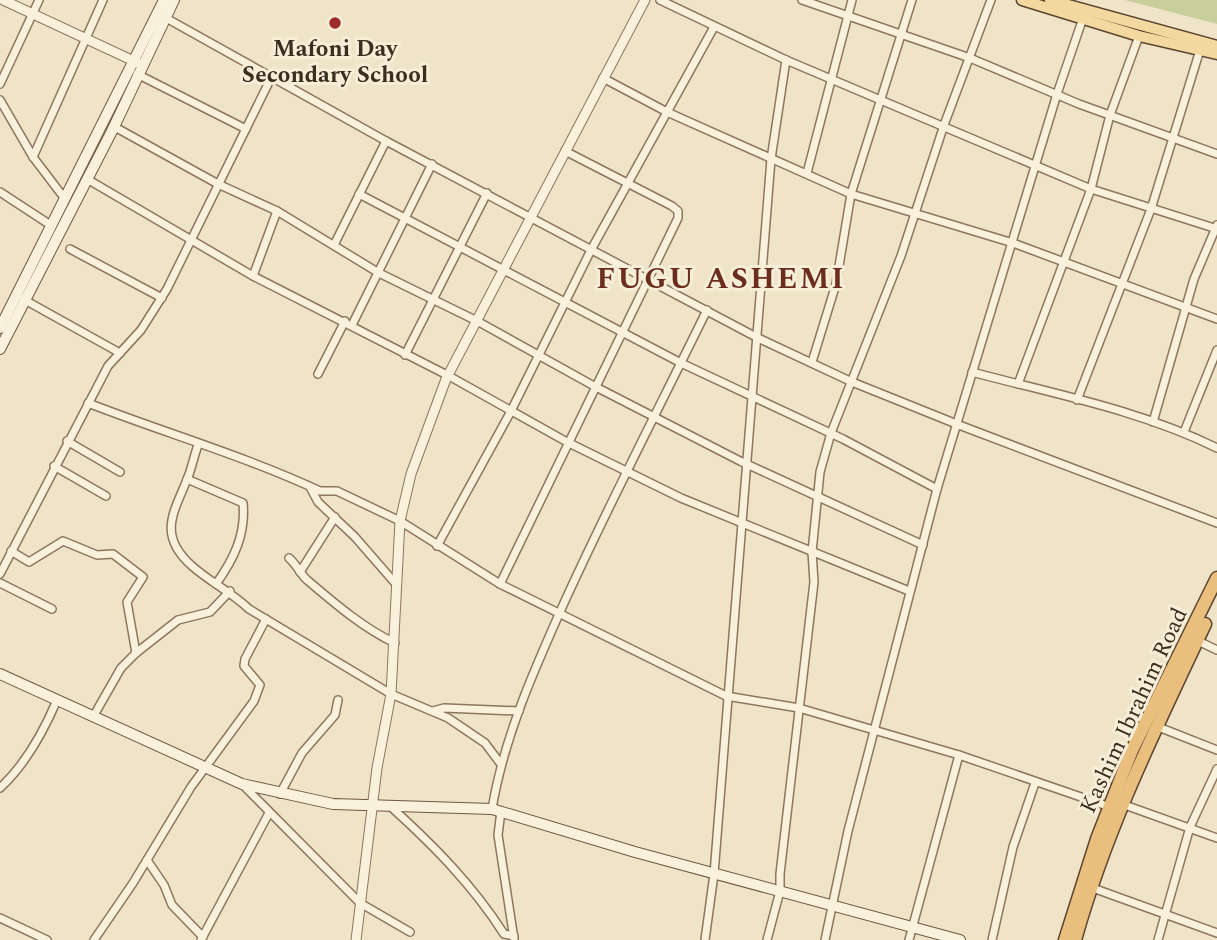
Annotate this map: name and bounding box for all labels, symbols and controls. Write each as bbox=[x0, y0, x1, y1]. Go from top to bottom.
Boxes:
marker: Mafoni Day Secondary School bbox=[327, 15, 343, 31]
place label: Mafoni Day Secondary School bbox=[242, 32, 428, 93]
district label: FUGU ASHEMI bbox=[596, 256, 846, 302]
street label: Kashim Ibrahim Road bbox=[1071, 602, 1197, 819]

